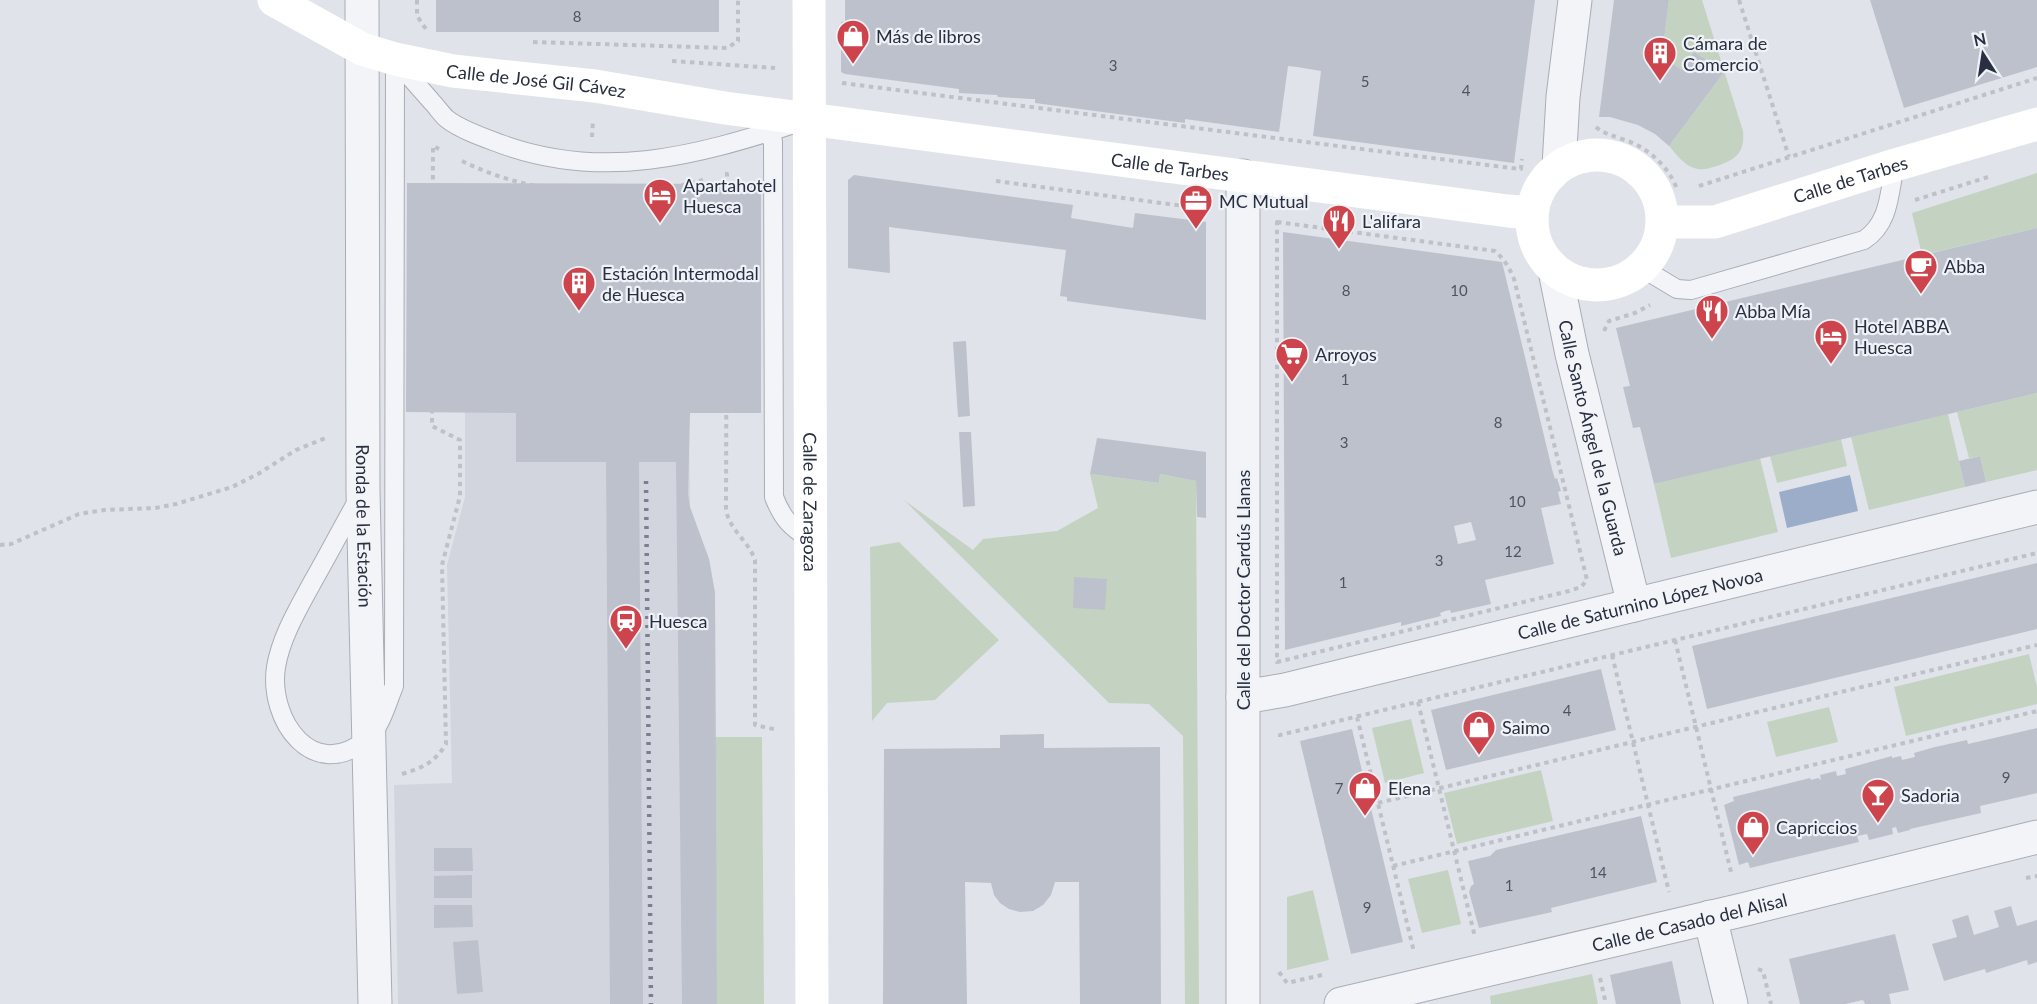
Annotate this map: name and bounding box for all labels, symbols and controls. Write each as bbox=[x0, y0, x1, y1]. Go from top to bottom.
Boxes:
house number: 8 bbox=[573, 7, 581, 25]
shop icon: Más de libros bbox=[835, 18, 871, 65]
north arrow bbox=[1953, 24, 2013, 84]
place label: Más de libros bbox=[876, 25, 981, 47]
text: N bbox=[1972, 28, 1988, 49]
place label: Cámara de Comercio bbox=[1683, 32, 1767, 75]
building icon: Cámara de Comercio bbox=[1642, 35, 1678, 82]
house number: 3 bbox=[1109, 56, 1117, 74]
street label: Calle de José Gil Cávez bbox=[444, 59, 627, 102]
house number: 5 bbox=[1361, 72, 1369, 90]
house number: 4 bbox=[1462, 81, 1471, 99]
street label: Calle de Tarbes bbox=[1110, 148, 1231, 185]
street label: Calle de Tarbes bbox=[1790, 151, 1910, 208]
place label: Apartahotel Huesca bbox=[683, 174, 776, 217]
hotel icon: Apartahotel Huesca bbox=[642, 177, 678, 224]
office icon: MC Mutual bbox=[1178, 183, 1214, 230]
place label: MC Mutual bbox=[1219, 190, 1309, 212]
restaurant icon: L'alifara bbox=[1321, 203, 1357, 250]
place label: L'alifara bbox=[1362, 210, 1421, 232]
cafe icon: Abba bbox=[1903, 248, 1939, 295]
place label: Abba bbox=[1944, 255, 1985, 277]
place label: Estación Intermodal de Huesca bbox=[602, 262, 759, 305]
building icon: Estación Intermodal de Huesca bbox=[561, 265, 597, 312]
house number: 8 bbox=[1342, 281, 1350, 299]
house number: 10 bbox=[1450, 281, 1468, 299]
restaurant icon: Abba Mía bbox=[1694, 293, 1730, 340]
place label: Abba Mía bbox=[1735, 300, 1811, 322]
place label: Hotel ABBA Huesca bbox=[1854, 315, 1950, 358]
street label: Calle Santo Ángel de la Guarda bbox=[1554, 318, 1632, 558]
hotel icon: Hotel ABBA Huesca bbox=[1813, 318, 1849, 365]
supermarket icon: Arroyos bbox=[1274, 336, 1310, 383]
place label: Arroyos bbox=[1315, 343, 1377, 365]
house number: 1 bbox=[1341, 370, 1349, 388]
house number: 8 bbox=[1494, 413, 1502, 431]
street label: Calle de Zaragoza bbox=[799, 432, 822, 572]
house number: 3 bbox=[1340, 433, 1348, 451]
street label: Ronda de la Estación bbox=[352, 444, 377, 608]
street label: Calle del Doctor Cardús Llanas bbox=[1232, 469, 1254, 710]
house number: 10 bbox=[1508, 492, 1526, 510]
house number: 12 bbox=[1504, 542, 1522, 560]
house number: 3 bbox=[1435, 551, 1443, 569]
street label: Calle de Saturnino López Novoa bbox=[1515, 563, 1765, 644]
house number: 1 bbox=[1339, 573, 1347, 591]
station icon: Huesca bbox=[608, 603, 644, 650]
place label: Huesca bbox=[649, 610, 707, 632]
house number: 4 bbox=[1563, 701, 1572, 719]
shop icon: Saimo bbox=[1461, 709, 1497, 756]
place label: Saimo bbox=[1502, 716, 1550, 738]
house number: 9 bbox=[2002, 768, 2010, 786]
shop icon: Elena bbox=[1347, 770, 1383, 817]
place label: Elena bbox=[1388, 777, 1431, 799]
bar icon: Sadoria bbox=[1860, 777, 1896, 824]
house number: 7 bbox=[1335, 779, 1344, 797]
place label: Sadoria bbox=[1901, 784, 1960, 806]
shop icon: Capriccios bbox=[1735, 809, 1771, 856]
place label: Capriccios bbox=[1776, 816, 1857, 838]
house number: 14 bbox=[1589, 863, 1607, 881]
house number: 1 bbox=[1505, 876, 1513, 894]
street label: Calle de Casado del Alisal bbox=[1590, 888, 1789, 956]
house number: 9 bbox=[1363, 898, 1371, 916]

